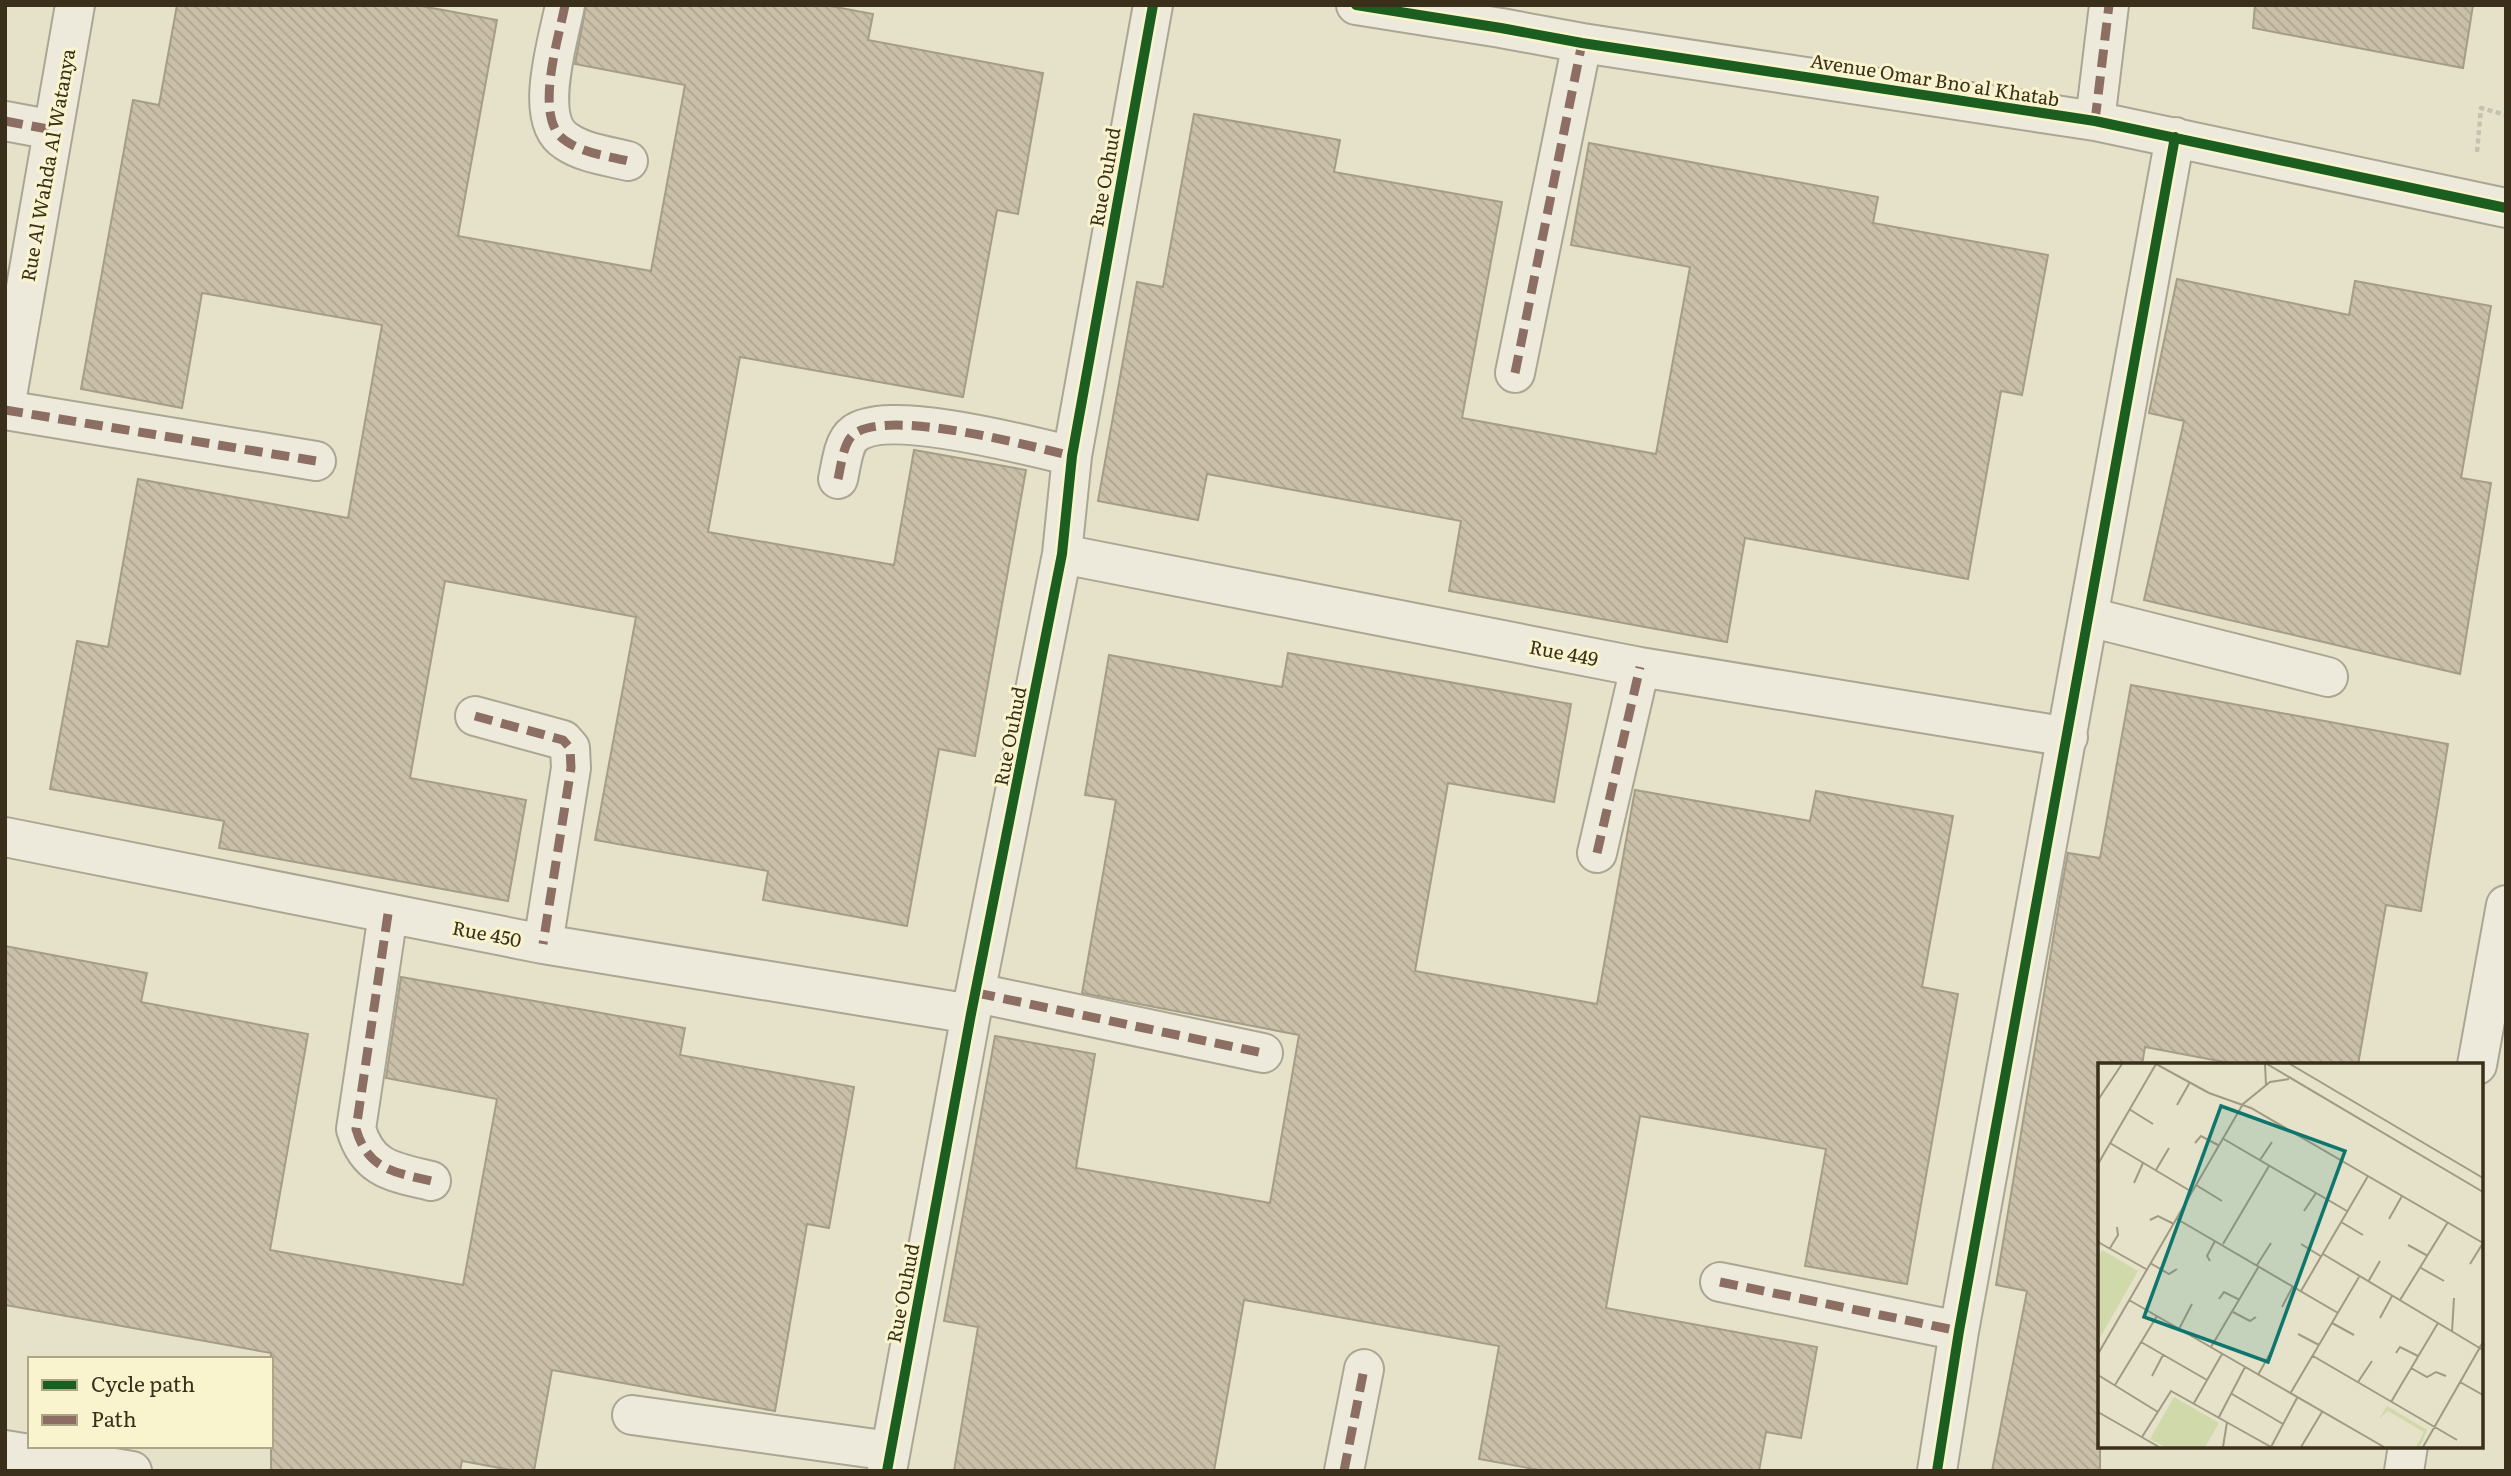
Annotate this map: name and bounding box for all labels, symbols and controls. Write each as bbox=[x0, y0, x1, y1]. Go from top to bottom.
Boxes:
street label: Avenue Omar Bno al Khatab bbox=[1808, 45, 2062, 113]
street label: Rue Al Wahda Al Watanya bbox=[13, 46, 81, 284]
street label: Rue Ouhud bbox=[1081, 125, 1127, 229]
street label: Rue 449 bbox=[1527, 632, 1601, 672]
street label: Rue Ouhud bbox=[986, 683, 1032, 788]
street label: Rue 450 bbox=[450, 913, 524, 953]
inset map bbox=[2098, 1063, 2483, 1448]
street label: Rue Ouhud bbox=[879, 1240, 925, 1345]
legend bbox=[28, 1357, 273, 1448]
text: Cycle path bbox=[91, 1367, 195, 1398]
text: Path bbox=[91, 1402, 137, 1433]

